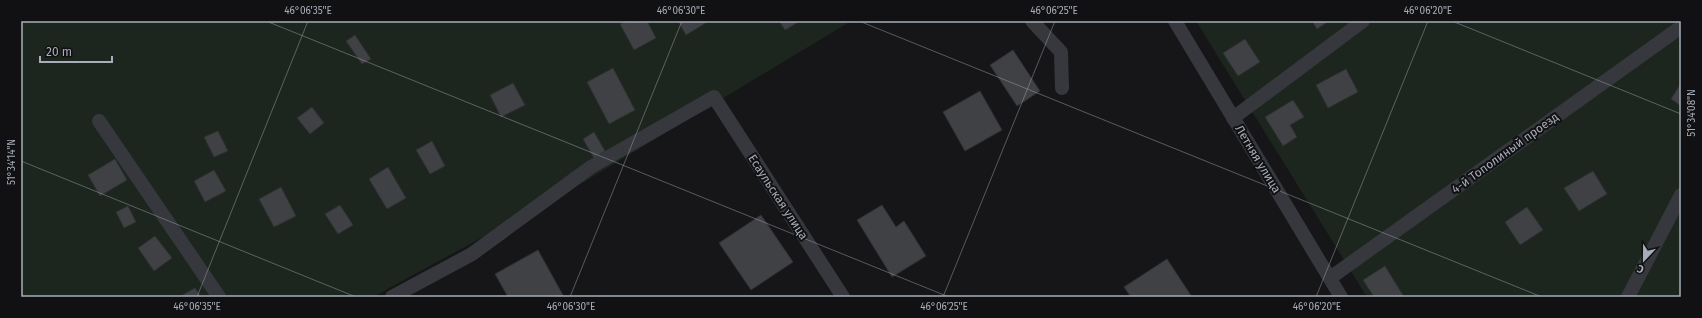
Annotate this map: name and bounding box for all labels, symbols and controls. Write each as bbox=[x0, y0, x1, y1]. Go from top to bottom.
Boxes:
text: 46°06'35"E bbox=[284, 5, 332, 17]
text: 46°06'30"E bbox=[657, 5, 705, 17]
text: 46°06'25"E bbox=[1030, 5, 1078, 17]
text: 46°06'20"E bbox=[1404, 5, 1452, 17]
scale bar bbox=[40, 38, 112, 64]
text: 20 m bbox=[46, 45, 72, 59]
text: 51°34'08"N bbox=[1686, 89, 1698, 137]
street label: 4-й Тополиный проезд bbox=[1449, 109, 1561, 196]
street label: Летняя улица bbox=[1232, 123, 1284, 195]
text: 51°34'14"N bbox=[6, 139, 18, 185]
street label: Есаульская улица bbox=[745, 152, 811, 242]
north arrow bbox=[1624, 240, 1664, 280]
text: С bbox=[1634, 261, 1646, 276]
text: 46°06'35"E bbox=[173, 301, 221, 313]
text: 46°06'30"E bbox=[547, 301, 595, 313]
text: 46°06'25"E bbox=[920, 301, 968, 313]
text: 46°06'20"E bbox=[1293, 301, 1341, 313]

